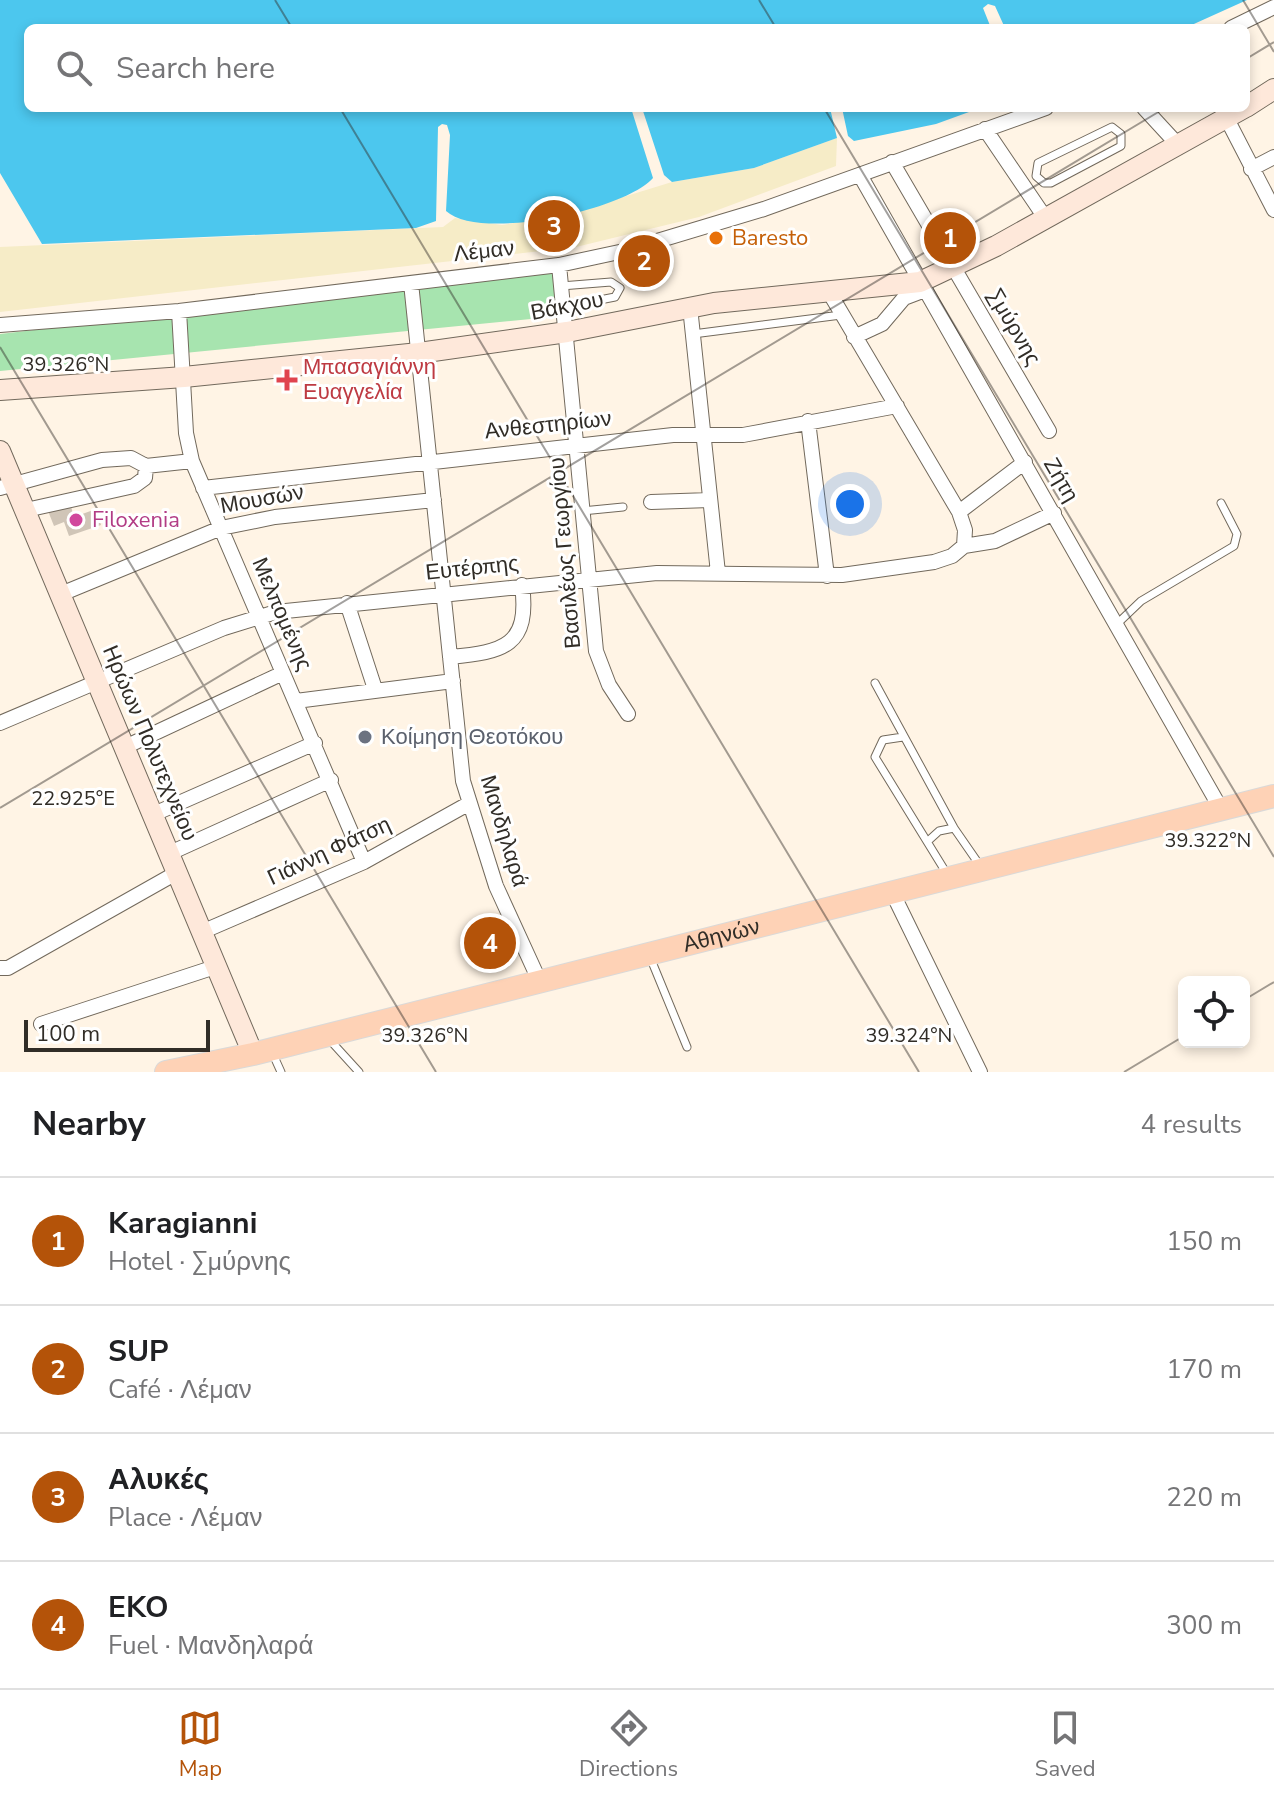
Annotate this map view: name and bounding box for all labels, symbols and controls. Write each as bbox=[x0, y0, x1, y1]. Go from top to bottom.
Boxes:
search box bbox=[24, 24, 1250, 112]
icon: search bbox=[52, 46, 96, 90]
text: Search here bbox=[116, 48, 275, 89]
pin: 3 bbox=[528, 196, 580, 256]
pin: 1 bbox=[924, 208, 976, 268]
place label: Baresto bbox=[732, 223, 808, 253]
marker: Baresto bbox=[707, 229, 725, 247]
pin: 2 bbox=[618, 231, 670, 291]
street label: Λέμαν bbox=[452, 233, 516, 269]
street label: Σμύρνης bbox=[980, 283, 1048, 371]
street label: Βάκχου bbox=[528, 284, 606, 328]
text: 39.326°N bbox=[23, 351, 109, 378]
place label: Μπασαγιάννη Ευαγγελία bbox=[303, 352, 436, 407]
marker: Μπασαγιάννη Ευαγγελία bbox=[278, 371, 296, 389]
street label: Ανθεστηρίων bbox=[483, 403, 613, 447]
street label: Ζήτη bbox=[1036, 452, 1086, 508]
street label: Βασιλέως Γεωργίου bbox=[542, 456, 588, 650]
street label: Μουσών bbox=[218, 477, 306, 521]
your location bbox=[830, 484, 870, 524]
place label: Filoxenia bbox=[92, 505, 180, 535]
marker: Filoxenia bbox=[67, 511, 85, 529]
street label: Ευτέρπης bbox=[424, 548, 520, 588]
street label: Μελπομένης bbox=[245, 553, 319, 675]
street label: Ηρώων Πολυτεχνείου bbox=[95, 641, 205, 845]
place label: Κοίμηση Θεοτόκου bbox=[381, 722, 563, 752]
marker: Κοίμηση Θεοτόκου bbox=[356, 728, 374, 746]
street label: Μανδηλαρά bbox=[473, 772, 535, 891]
text: 22.925°E bbox=[31, 785, 115, 812]
street label: Γιάννη Φάτση bbox=[262, 809, 396, 893]
text: 39.322°N bbox=[1165, 827, 1251, 854]
street label: Αθηνών bbox=[680, 911, 763, 960]
pin: 4 bbox=[464, 913, 516, 973]
map controls bbox=[1178, 976, 1250, 1048]
button: locate bbox=[1178, 976, 1250, 1048]
scale bar bbox=[24, 1016, 210, 1052]
text: 100 m bbox=[36, 1019, 100, 1049]
text: 39.326°N bbox=[382, 1022, 468, 1049]
text: 39.324°N bbox=[866, 1022, 952, 1049]
text: Nearby bbox=[32, 1101, 146, 1147]
text: 4 results bbox=[1141, 1107, 1242, 1142]
text: Karagianni bbox=[108, 1203, 257, 1244]
text: 1 bbox=[50, 1224, 66, 1259]
text: 150 m bbox=[1166, 1224, 1242, 1259]
text: Hotel · Σμύρνης bbox=[108, 1244, 291, 1279]
text: SUP bbox=[108, 1331, 169, 1372]
text: 2 bbox=[50, 1352, 66, 1387]
text: 170 m bbox=[1166, 1352, 1242, 1387]
text: Café · Λέμαν bbox=[108, 1372, 252, 1407]
text: Αλυκές bbox=[108, 1459, 209, 1500]
text: 3 bbox=[50, 1480, 66, 1515]
text: 220 m bbox=[1166, 1480, 1242, 1515]
text: Place · Λέμαν bbox=[108, 1500, 262, 1535]
text: EKO bbox=[108, 1587, 169, 1628]
text: 4 bbox=[50, 1608, 66, 1643]
text: 300 m bbox=[1166, 1608, 1242, 1643]
text: Fuel · Μανδηλαρά bbox=[108, 1628, 313, 1663]
tab: Map bbox=[178, 1706, 222, 1784]
tab: Directions bbox=[579, 1706, 678, 1784]
tab: Saved bbox=[1035, 1706, 1096, 1784]

